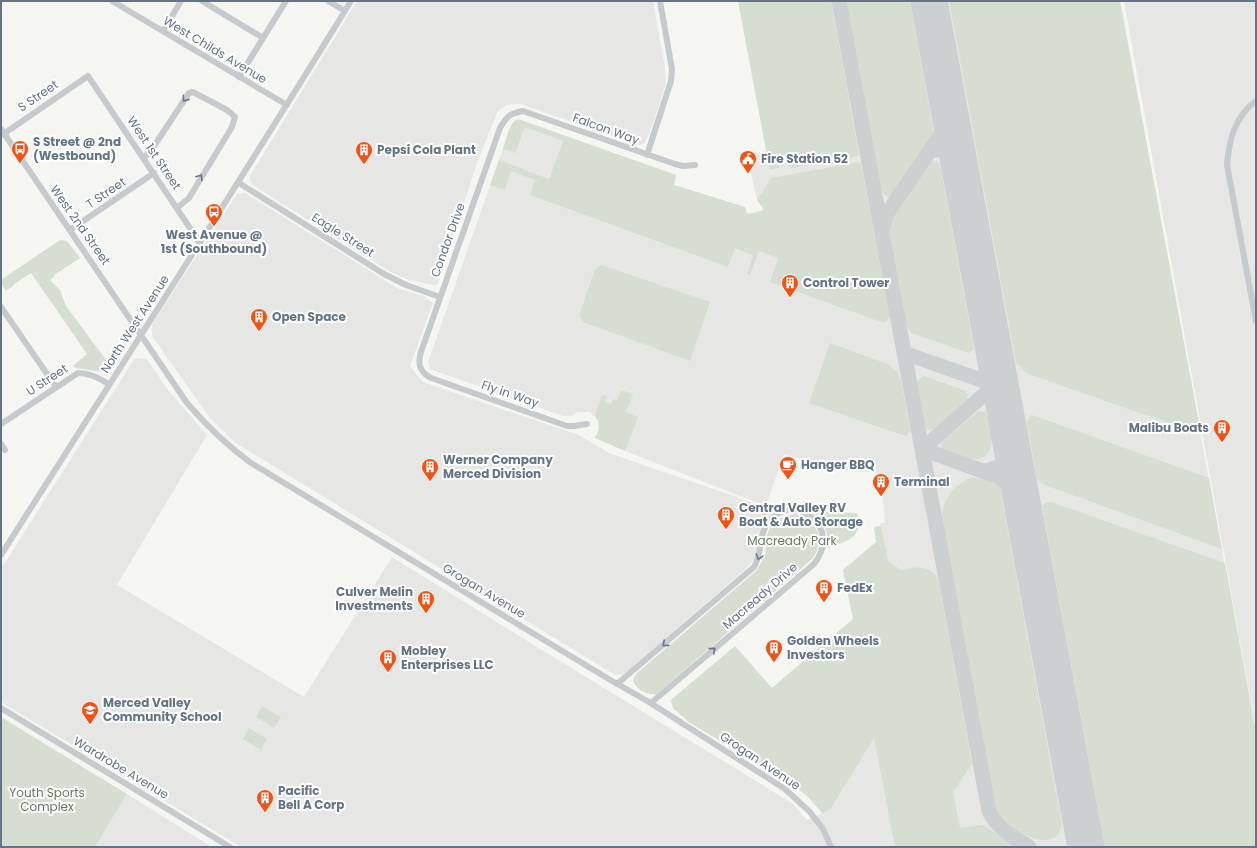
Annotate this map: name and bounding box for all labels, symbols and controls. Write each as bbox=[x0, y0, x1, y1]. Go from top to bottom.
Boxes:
street label: West Childs Avenue bbox=[160, 12, 270, 87]
street label: S Street bbox=[14, 76, 61, 115]
one-way arrow bbox=[182, 94, 189, 101]
street label: Falcon Way bbox=[571, 109, 642, 148]
street label: West 1st Street bbox=[123, 112, 185, 193]
place label: S Street @ 2nd (Westbound) bbox=[33, 133, 121, 164]
bus stop icon: S Street @ 2nd (Westbound) bbox=[10, 139, 30, 164]
building icon: Pepsi Cola Plant bbox=[354, 140, 374, 165]
place label: Pepsi Cola Plant bbox=[377, 141, 476, 158]
public building icon: Fire Station 52 bbox=[738, 149, 758, 174]
place label: Fire Station 52 bbox=[761, 150, 848, 167]
street label: T Street bbox=[82, 173, 129, 212]
one-way arrow bbox=[196, 174, 203, 181]
street label: West 2nd Street bbox=[46, 181, 114, 268]
street label: Condor Drive bbox=[426, 200, 469, 279]
bus stop icon: West Avenue @ 1st (Southbound) bbox=[204, 202, 224, 227]
street label: Eagle Street bbox=[309, 209, 378, 261]
place label: West Avenue @ 1st (Southbound) bbox=[161, 226, 267, 257]
street label: North West Avenue bbox=[96, 271, 173, 376]
building icon: Control Tower bbox=[780, 273, 800, 298]
place label: Control Tower bbox=[803, 274, 889, 291]
building icon: Open Space bbox=[249, 307, 269, 332]
place label: Open Space bbox=[272, 308, 347, 325]
street label: U Street bbox=[23, 360, 71, 399]
street label: Fly in Way bbox=[479, 376, 541, 411]
building icon: Malibu Boats bbox=[1212, 418, 1232, 443]
place label: Malibu Boats bbox=[1129, 419, 1209, 436]
place label: Werner Company Merced Division bbox=[443, 451, 553, 482]
cafe icon: Hanger BBQ bbox=[778, 455, 798, 480]
place label: Hanger BBQ bbox=[801, 456, 875, 473]
building icon: Werner Company Merced Division bbox=[420, 457, 440, 482]
building icon: Terminal bbox=[871, 472, 891, 497]
place label: Terminal bbox=[894, 473, 950, 490]
place label: Central Valley RV Boat & Auto Storage bbox=[739, 499, 864, 530]
building icon: Central Valley RV Boat & Auto Storage bbox=[716, 505, 736, 530]
park label: Macready Park bbox=[747, 532, 838, 549]
one-way arrow bbox=[755, 553, 764, 560]
street label: Macready Drive bbox=[719, 558, 801, 633]
street label: Grogan Avenue bbox=[440, 559, 529, 622]
building icon: FedEx bbox=[814, 578, 834, 603]
place label: FedEx bbox=[837, 579, 874, 596]
place label: Culver Melin Investments bbox=[335, 583, 413, 614]
building icon: Culver Melin Investments bbox=[416, 589, 436, 614]
place label: Golden Wheels Investors bbox=[787, 632, 880, 663]
building icon: Golden Wheels Investors bbox=[764, 638, 784, 663]
one-way arrow bbox=[662, 640, 669, 647]
place label: Mobley Enterprises LLC bbox=[401, 642, 494, 673]
building icon: Mobley Enterprises LLC bbox=[378, 648, 398, 673]
one-way arrow bbox=[708, 648, 715, 655]
place label: Merced Valley Community School bbox=[103, 694, 221, 725]
school or university icon: Merced Valley Community School bbox=[80, 700, 100, 725]
street label: Grogan Avenue bbox=[717, 727, 804, 794]
street label: Wardrobe Avenue bbox=[70, 732, 172, 803]
place label: Pacific Bell A Corp bbox=[278, 782, 344, 813]
park label: Youth Sports Complex bbox=[9, 784, 85, 815]
building icon: Pacific Bell A Corp bbox=[255, 788, 275, 813]

